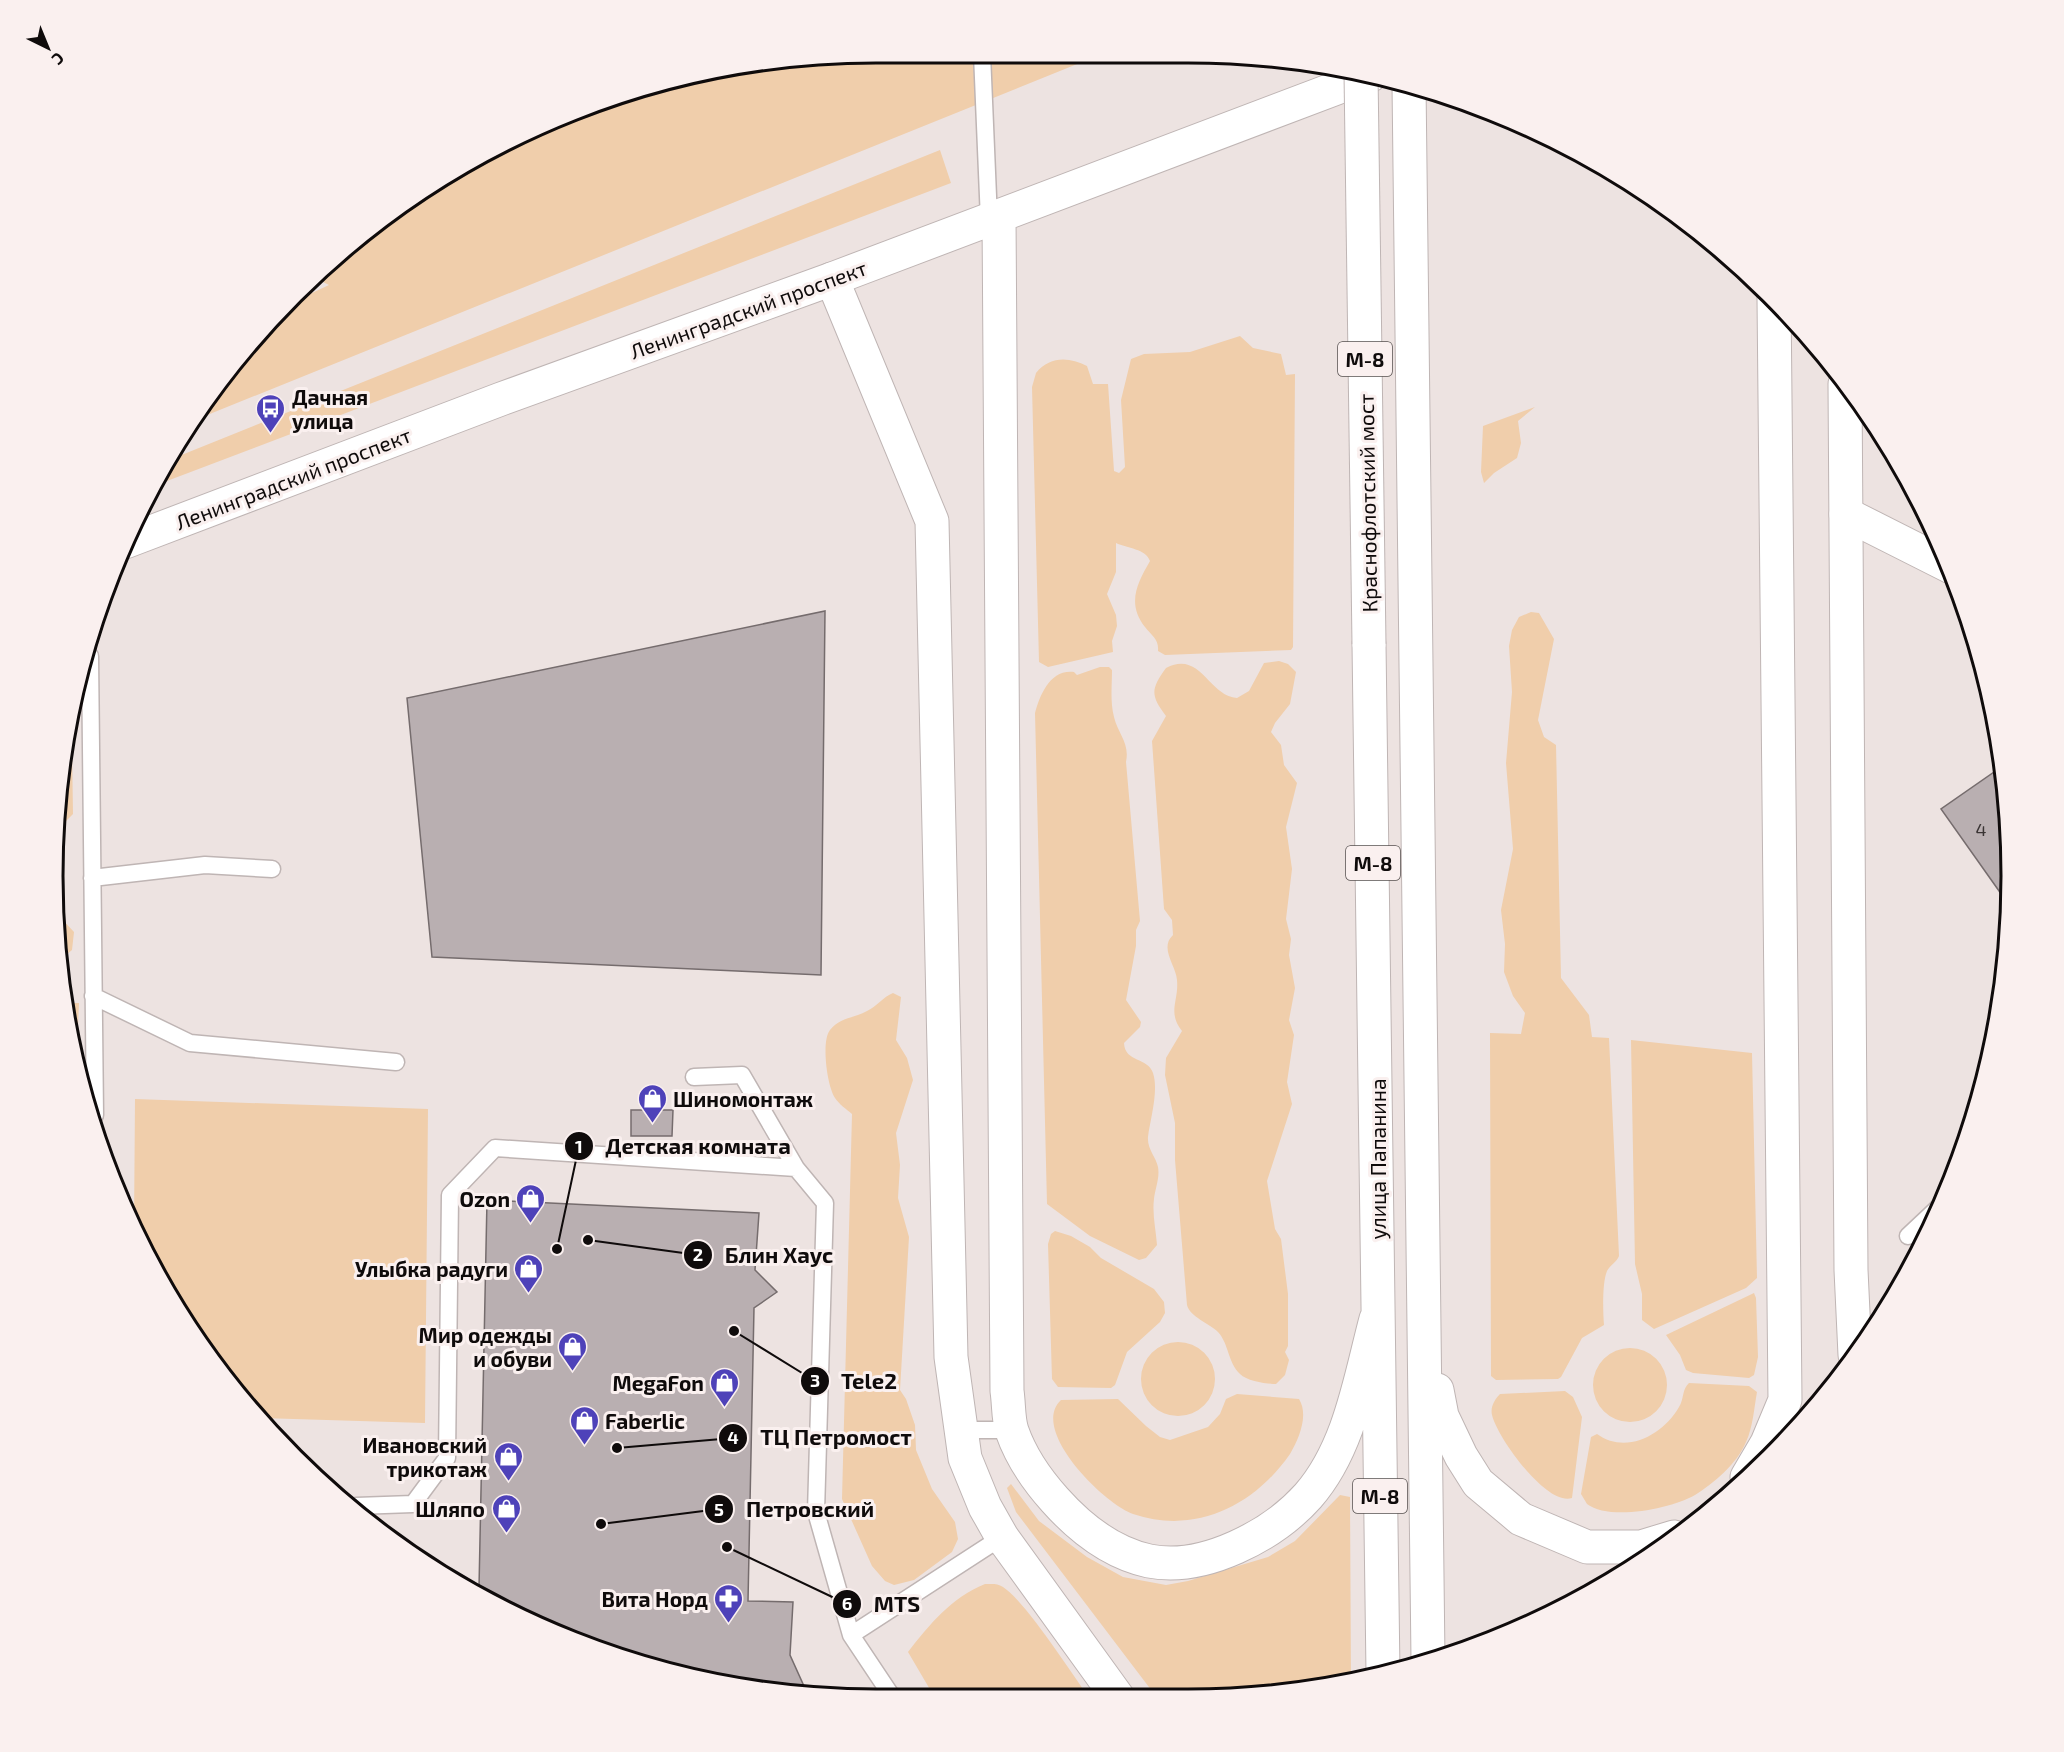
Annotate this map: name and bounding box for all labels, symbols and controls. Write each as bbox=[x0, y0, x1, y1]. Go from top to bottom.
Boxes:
north arrow bbox=[18, 18, 78, 78]
text: С bbox=[49, 49, 68, 69]
street label: Ленинградский проспект bbox=[626, 254, 870, 364]
road number: М-8 bbox=[1338, 342, 1392, 376]
place label: Дачная улица bbox=[292, 384, 368, 433]
bus stop icon: Дачная улица bbox=[255, 392, 287, 434]
street label: Краснофлотский мост bbox=[1353, 393, 1381, 613]
street label: Ленинградский проспект bbox=[172, 422, 414, 534]
house number: 4 bbox=[1975, 818, 1987, 840]
road number: М-8 bbox=[1346, 846, 1400, 880]
street label: улица Папанина bbox=[1365, 1078, 1391, 1240]
shop icon: Шиномонтаж bbox=[636, 1082, 668, 1124]
place label: Шиномонтаж bbox=[673, 1086, 813, 1111]
callout: Детская комната bbox=[564, 1126, 803, 1166]
text: Детская комната bbox=[605, 1132, 791, 1158]
text: 1 bbox=[575, 1135, 583, 1157]
shop icon: Ozon bbox=[515, 1182, 547, 1224]
place label: Ozon bbox=[460, 1186, 510, 1211]
callout: Блин Хаус bbox=[683, 1235, 845, 1275]
text: Блин Хаус bbox=[725, 1241, 833, 1267]
text: 2 bbox=[693, 1243, 703, 1265]
shop icon: Улыбка радуги bbox=[513, 1252, 545, 1294]
place label: Улыбка радуги bbox=[355, 1256, 508, 1281]
place label: Мир одежды и обуви bbox=[419, 1322, 552, 1371]
shop icon: Мир одежды и обуви bbox=[557, 1330, 589, 1372]
callout: Tele2 bbox=[800, 1361, 909, 1401]
shop icon: MegaFon bbox=[709, 1366, 741, 1408]
text: Tele2 bbox=[841, 1367, 897, 1393]
text: 3 bbox=[810, 1369, 820, 1391]
place label: MegaFon bbox=[612, 1370, 704, 1395]
shop icon: Faberlic bbox=[568, 1404, 600, 1446]
place label: Faberlic bbox=[605, 1408, 685, 1433]
callout: ТЦ Петромост bbox=[718, 1418, 924, 1458]
text: ТЦ Петромост bbox=[760, 1423, 912, 1449]
text: 4 bbox=[727, 1426, 739, 1448]
place label: Ивановский трикотаж bbox=[363, 1432, 487, 1481]
shop icon: Ивановский трикотаж bbox=[492, 1440, 524, 1482]
road number: М-8 bbox=[1353, 1479, 1407, 1513]
callout: Петровский bbox=[704, 1489, 886, 1529]
shop icon: Шляпо bbox=[490, 1492, 522, 1534]
text: Петровский bbox=[746, 1495, 874, 1521]
place label: Шляпо bbox=[415, 1496, 485, 1521]
text: 5 bbox=[714, 1498, 724, 1520]
pharmacy icon: Вита Норд bbox=[713, 1582, 745, 1624]
callout: MTS bbox=[832, 1584, 932, 1624]
place label: Вита Норд bbox=[601, 1586, 708, 1611]
text: MTS bbox=[874, 1590, 920, 1616]
text: 6 bbox=[842, 1592, 852, 1614]

